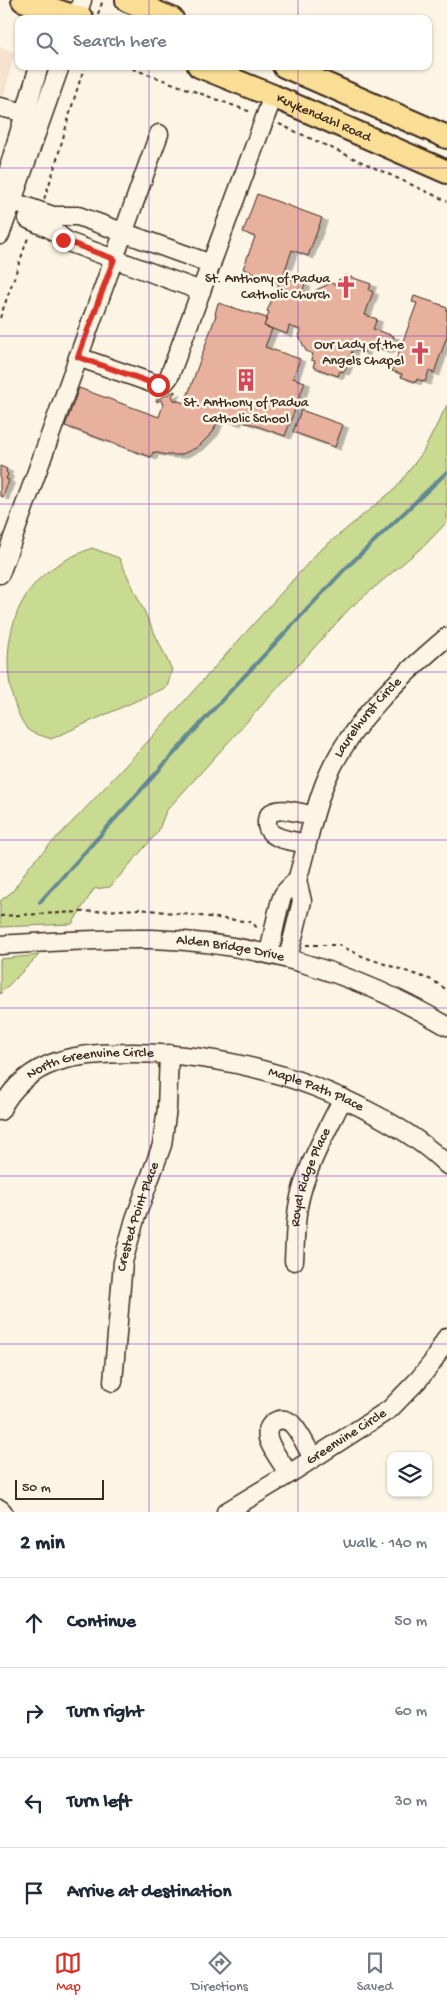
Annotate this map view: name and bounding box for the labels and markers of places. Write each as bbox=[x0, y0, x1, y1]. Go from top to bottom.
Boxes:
place label: St. Anthony of Padua Catholic Church bbox=[205, 271, 331, 304]
church icon: St. Anthony of Padua Catholic Church bbox=[333, 274, 359, 300]
place label: Our Lady of the Angels Chapel bbox=[314, 337, 405, 370]
church icon: Our Lady of the Angels Chapel bbox=[407, 340, 433, 366]
building icon: St. Anthony of Padua Catholic School bbox=[233, 367, 259, 393]
place label: St. Anthony of Padua Catholic School bbox=[183, 395, 310, 428]

